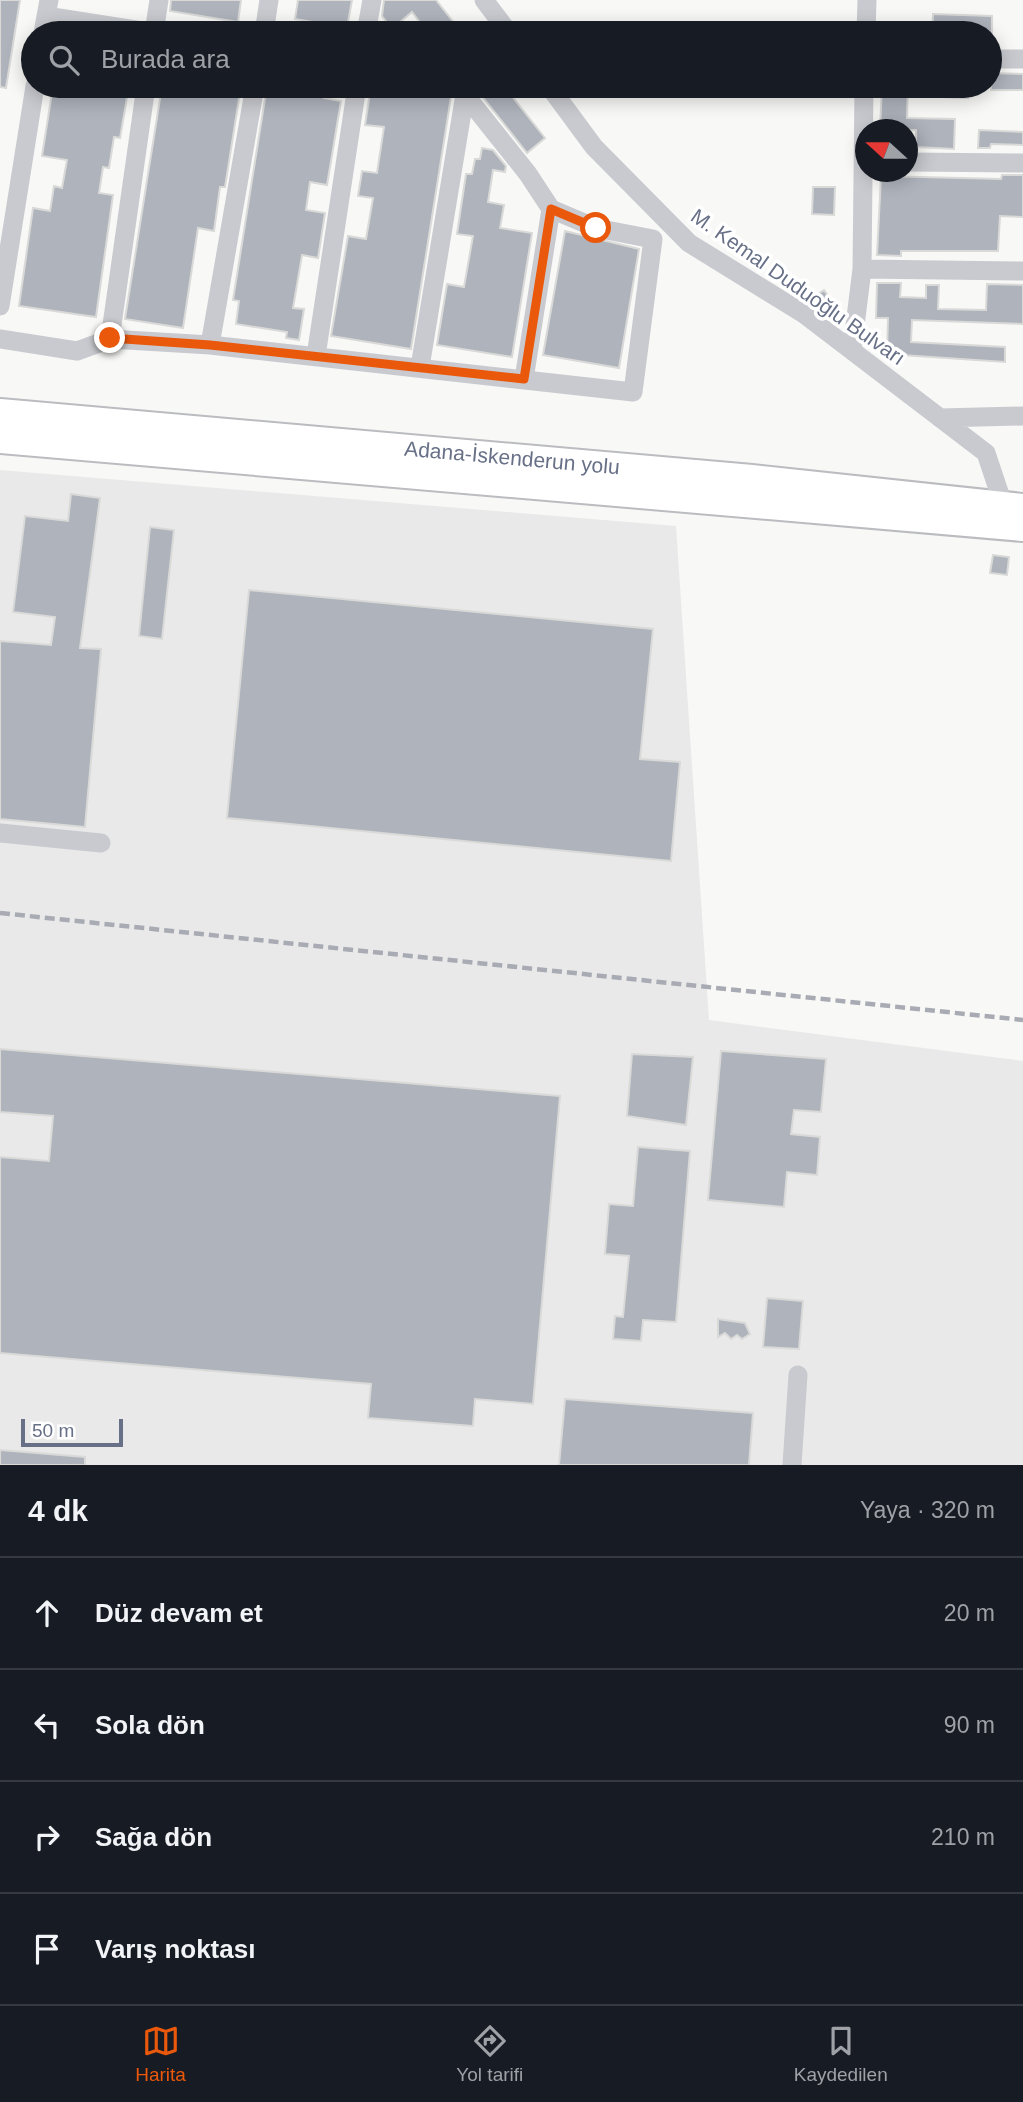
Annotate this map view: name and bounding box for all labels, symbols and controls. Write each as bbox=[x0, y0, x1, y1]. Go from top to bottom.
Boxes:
search box bbox=[21, 21, 1002, 98]
icon: search bbox=[45, 41, 83, 79]
text: Burada ara bbox=[101, 44, 230, 74]
north arrow bbox=[855, 119, 918, 182]
street label: M. Kemal Duduoğlu Bulvarı bbox=[687, 204, 910, 369]
route start bbox=[580, 212, 611, 243]
route end bbox=[94, 322, 125, 353]
street label: Adana-İskenderun yolu bbox=[403, 437, 621, 478]
scale bar bbox=[21, 1416, 122, 1448]
text: 50 m bbox=[32, 1420, 74, 1441]
text: 4 dk bbox=[28, 1494, 88, 1527]
text: Yaya · 320 m bbox=[860, 1497, 995, 1523]
icon: ahead bbox=[28, 1594, 66, 1632]
text: Düz devam et bbox=[95, 1598, 263, 1628]
text: 20 m bbox=[944, 1600, 995, 1626]
icon: left bbox=[28, 1706, 66, 1744]
text: Sola dön bbox=[95, 1710, 205, 1740]
text: 90 m bbox=[944, 1712, 995, 1738]
icon: right bbox=[28, 1818, 66, 1856]
text: Sağa dön bbox=[95, 1822, 212, 1852]
text: 210 m bbox=[931, 1824, 995, 1850]
icon: arrive bbox=[28, 1930, 66, 1968]
text: Varış noktası bbox=[95, 1934, 255, 1964]
tab: Harita bbox=[135, 2022, 186, 2086]
tab: Yol tarifi bbox=[456, 2022, 523, 2086]
tab: Kaydedilen bbox=[794, 2022, 888, 2086]

